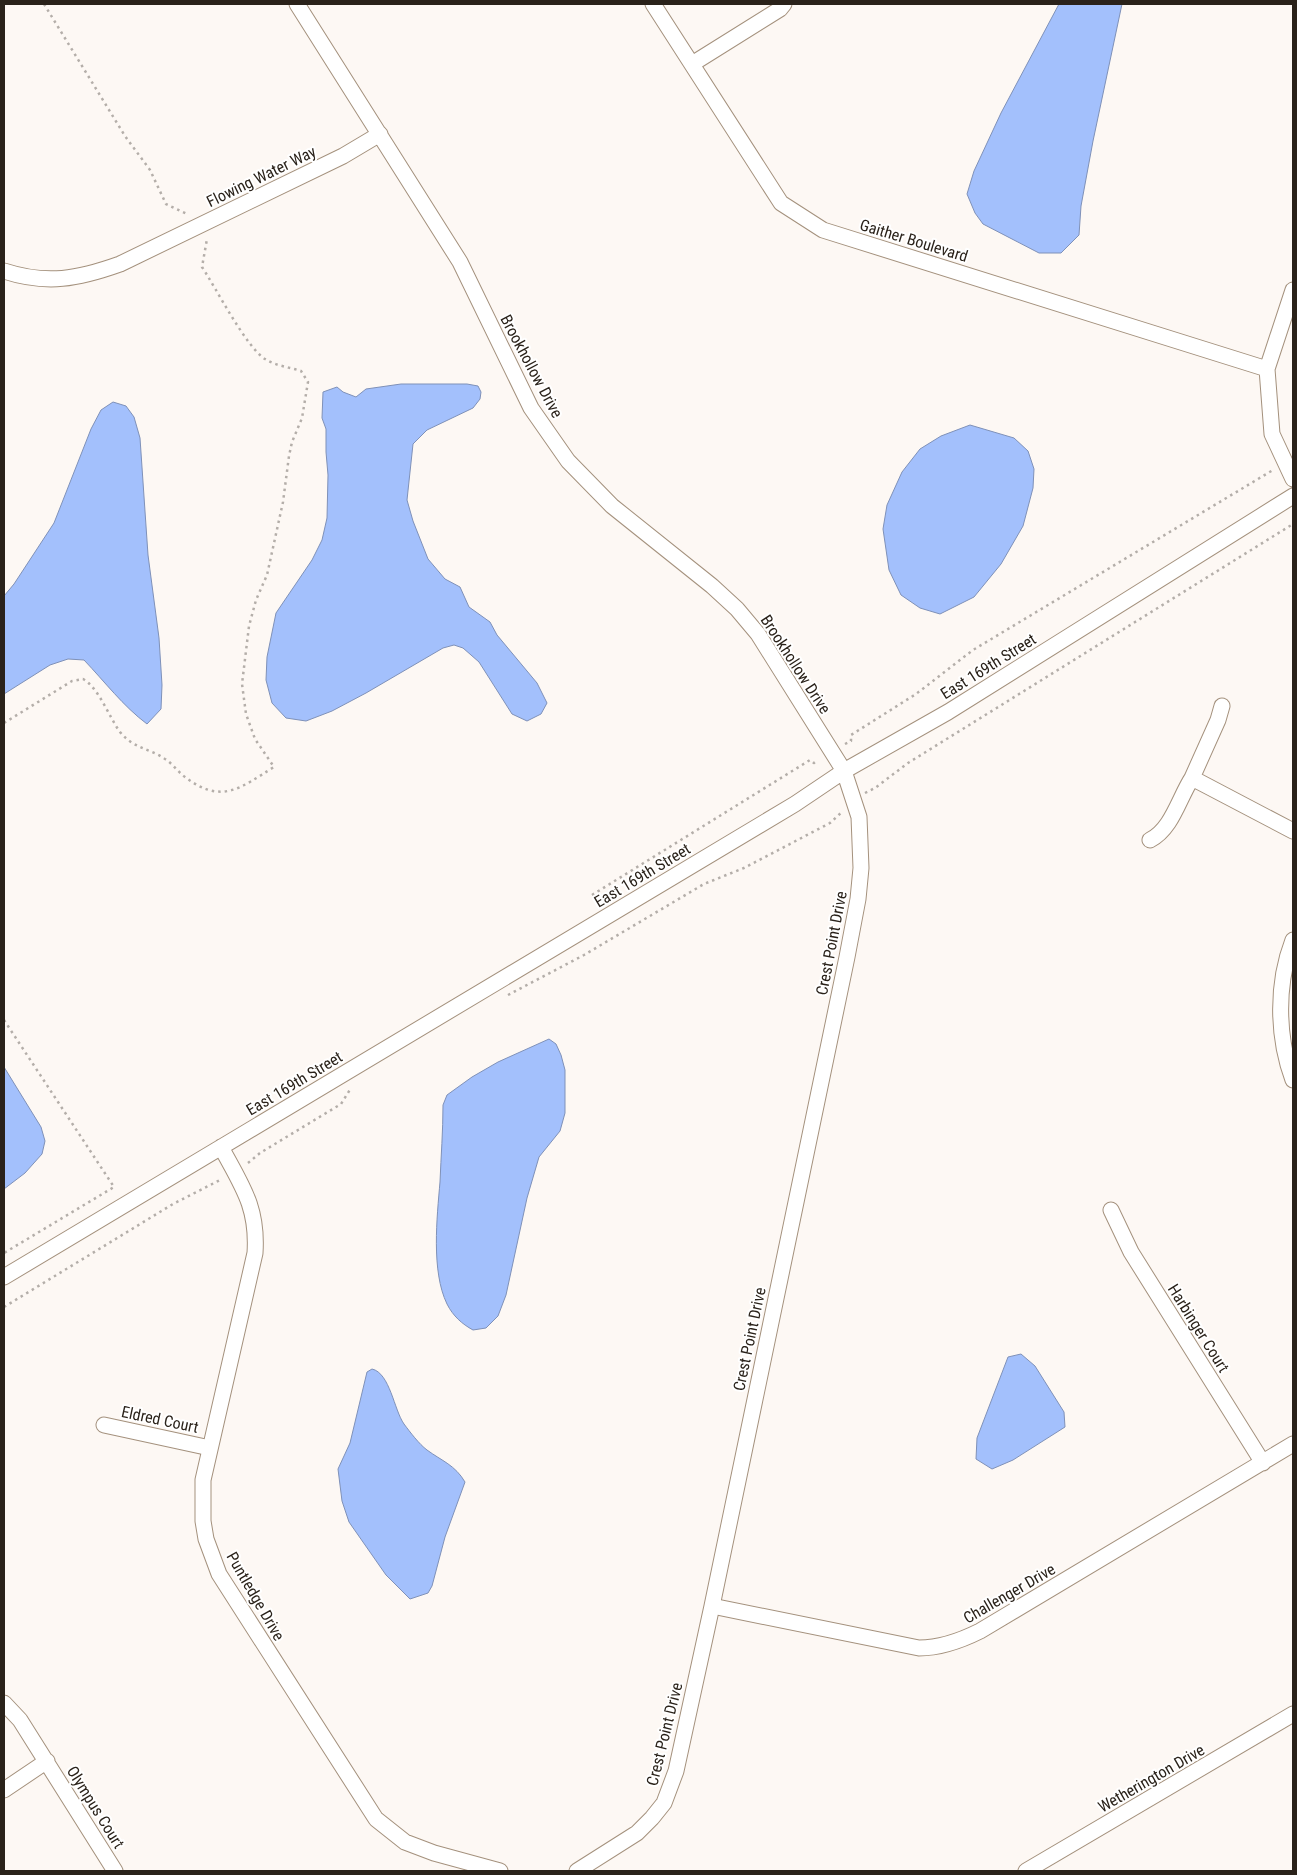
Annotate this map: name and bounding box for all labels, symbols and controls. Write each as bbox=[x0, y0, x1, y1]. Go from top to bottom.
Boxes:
street label: Flowing Water Way bbox=[203, 142, 319, 211]
street label: Gaither Boulevard bbox=[858, 215, 970, 266]
street label: Brookhollow Drive bbox=[496, 312, 567, 421]
street label: Brookhollow Drive bbox=[757, 611, 835, 717]
street label: East 169th Street bbox=[937, 629, 1040, 703]
street label: East 169th Street bbox=[591, 839, 694, 912]
street label: Crest Point Drive bbox=[812, 889, 851, 997]
street label: East 169th Street bbox=[243, 1047, 346, 1120]
street label: Harbinger Court bbox=[1164, 1281, 1233, 1376]
street label: Crest Point Drive bbox=[729, 1286, 770, 1393]
street label: Eldred Court bbox=[120, 1402, 200, 1437]
street label: Puntledge Drive bbox=[223, 1549, 289, 1644]
street label: Challenger Drive bbox=[960, 1559, 1059, 1627]
street label: Crest Point Drive bbox=[643, 1681, 686, 1788]
street label: Wetherington Drive bbox=[1095, 1740, 1208, 1817]
street label: Olympus Court bbox=[63, 1763, 129, 1852]

